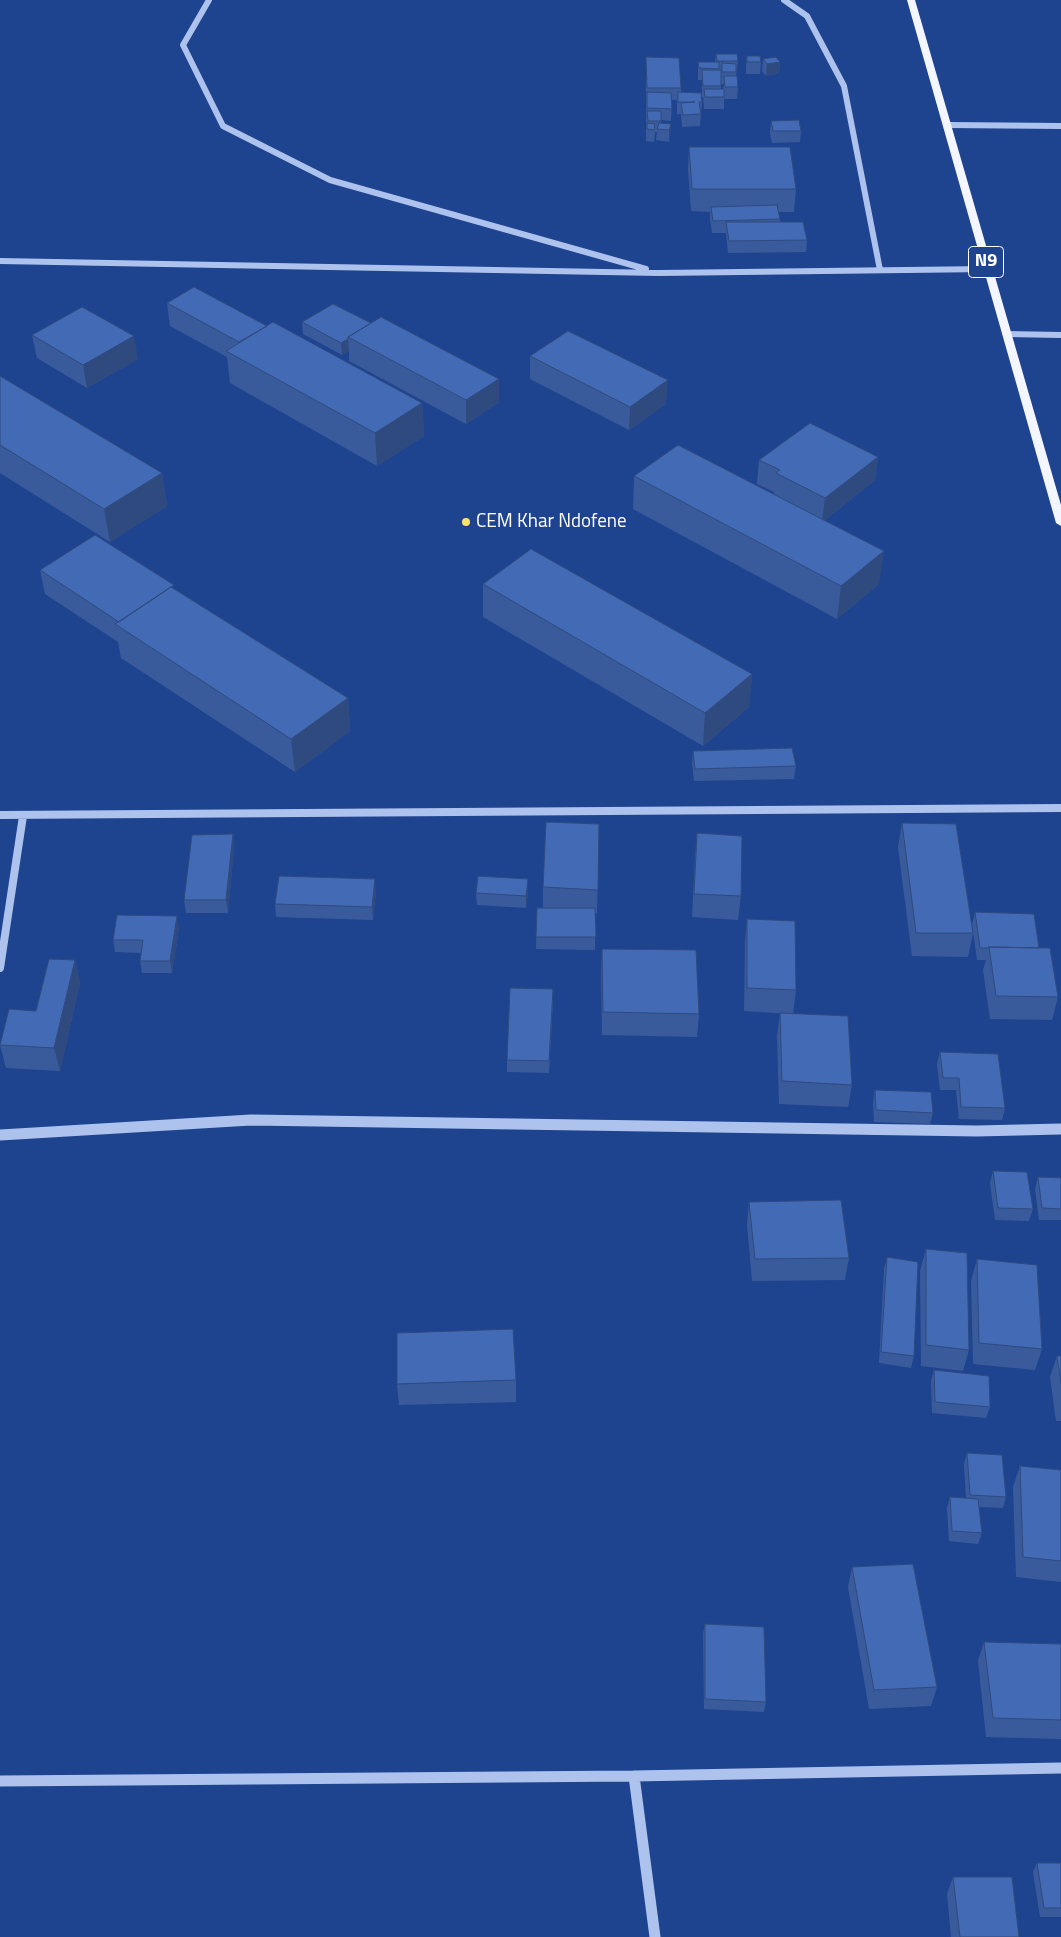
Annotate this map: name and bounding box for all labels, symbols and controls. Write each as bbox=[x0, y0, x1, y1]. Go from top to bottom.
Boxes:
road number: N9 bbox=[968, 246, 1004, 278]
place label: CEM Khar Ndofene bbox=[476, 511, 627, 533]
marker: CEM Khar Ndofene bbox=[460, 516, 472, 528]

